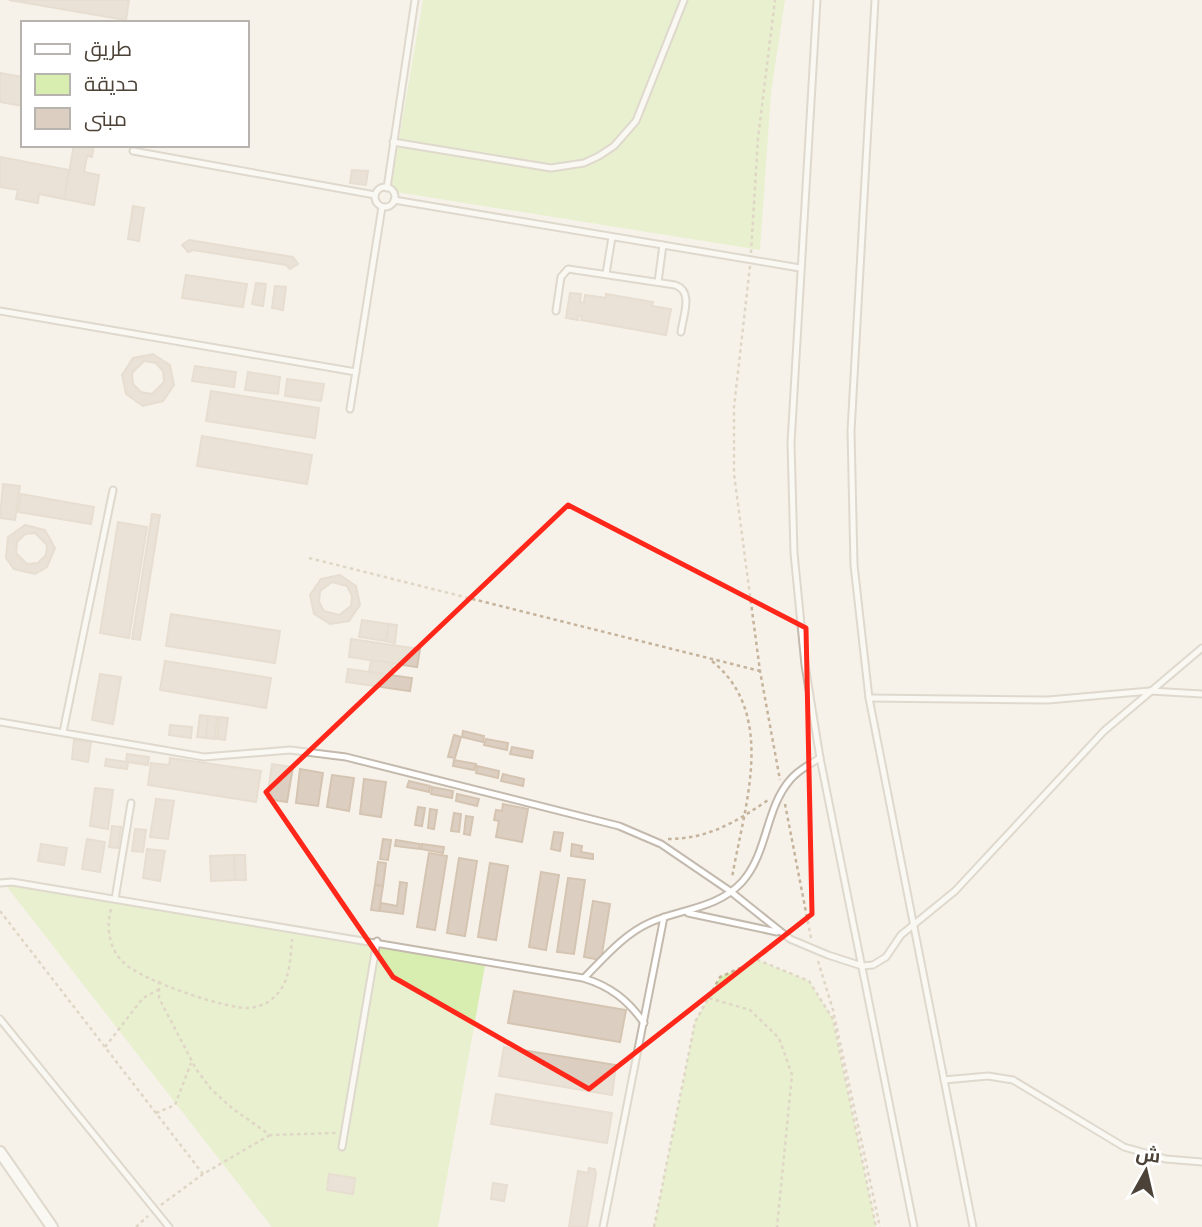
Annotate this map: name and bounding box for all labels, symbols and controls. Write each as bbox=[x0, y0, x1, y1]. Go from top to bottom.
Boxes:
legend bbox=[21, 21, 248, 147]
text: طريق bbox=[84, 34, 132, 62]
text: حديقة bbox=[84, 69, 138, 97]
text: مبنى bbox=[84, 104, 127, 132]
north arrow bbox=[1111, 1136, 1181, 1206]
text: ش bbox=[1135, 1141, 1162, 1168]

